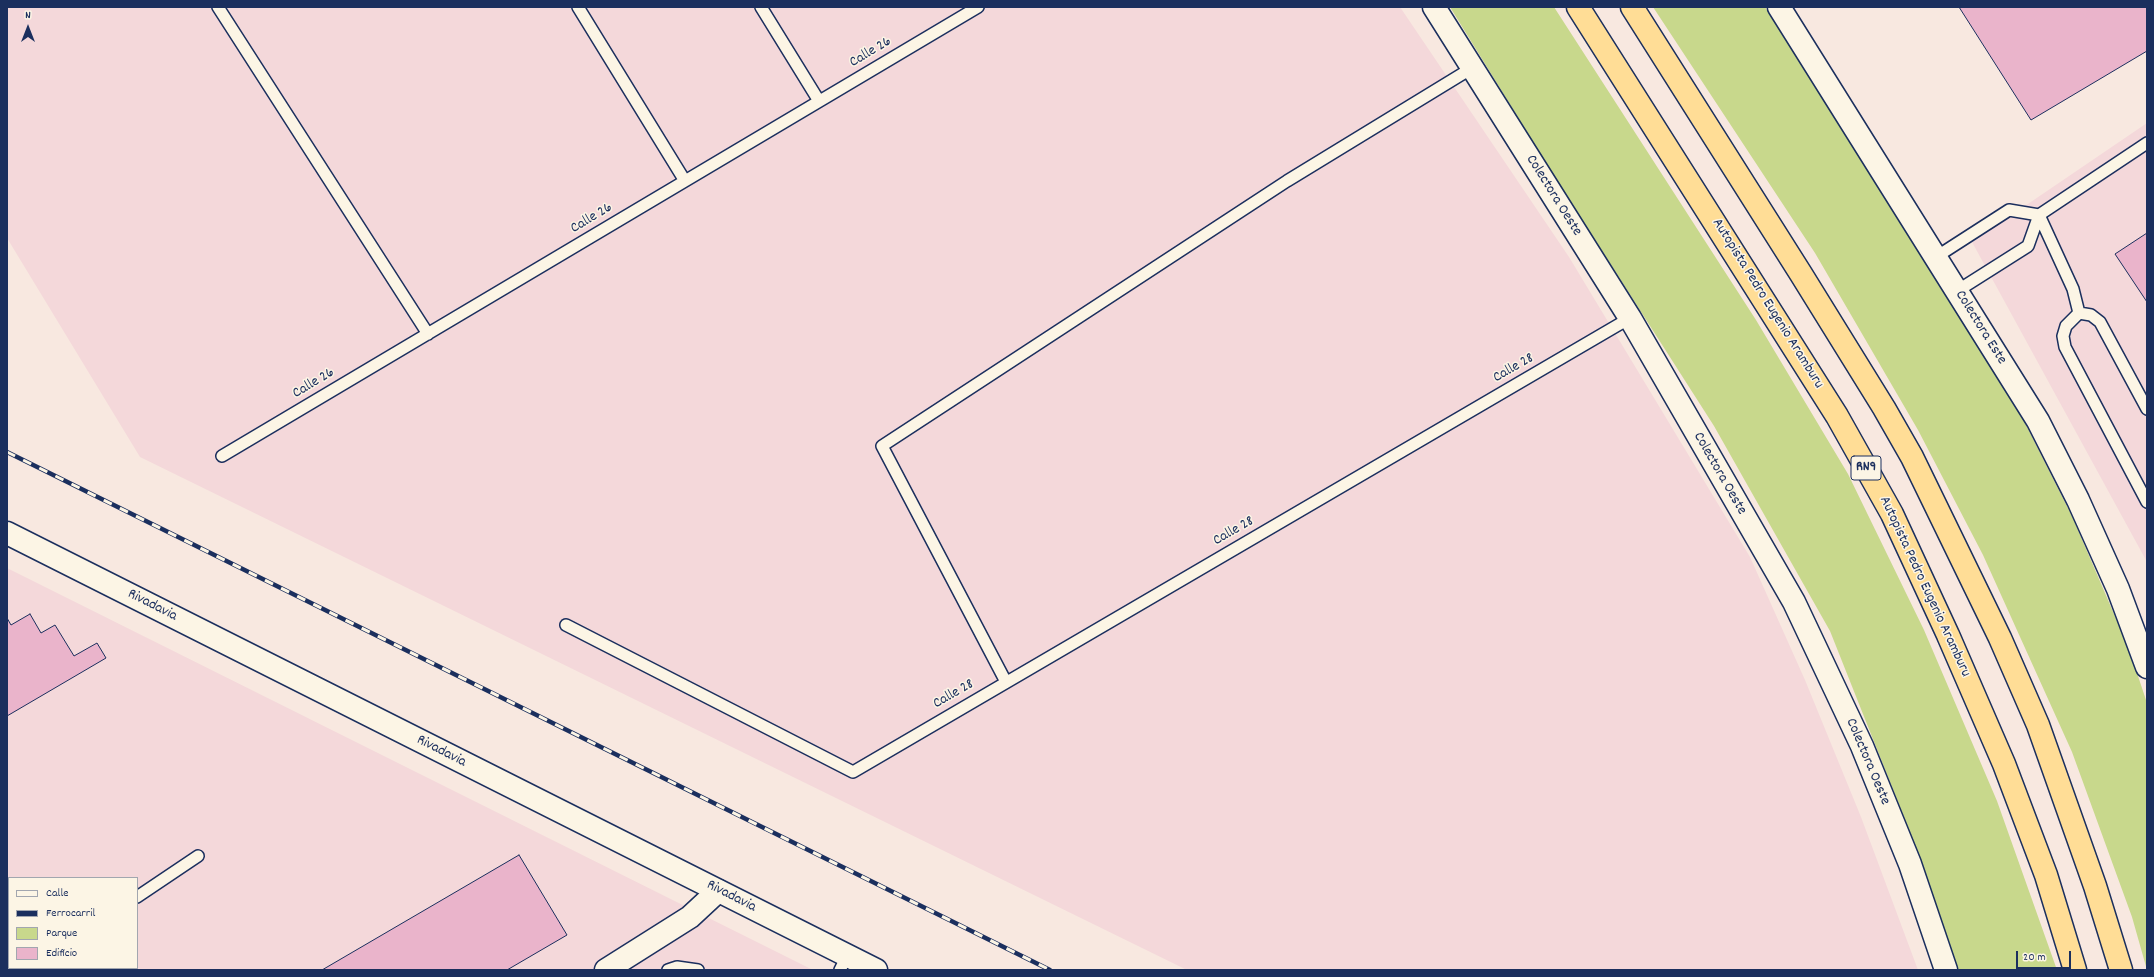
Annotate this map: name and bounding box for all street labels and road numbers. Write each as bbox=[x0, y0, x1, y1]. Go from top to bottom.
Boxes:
street label: Calle 26 bbox=[847, 34, 895, 72]
street label: Colectora Oeste bbox=[1521, 152, 1585, 240]
street label: Calle 26 bbox=[568, 200, 616, 238]
street label: Autopista Pedro Eugenio Aramburu bbox=[1707, 216, 1827, 392]
street label: Colectora Este bbox=[1950, 288, 2010, 368]
street label: Calle 28 bbox=[1490, 350, 1538, 388]
street label: Calle 26 bbox=[290, 365, 338, 403]
street label: Colectora Oeste bbox=[1688, 430, 1750, 518]
road number: RN9 bbox=[1851, 456, 1881, 480]
street label: Autopista Pedro Eugenio Aramburu bbox=[1874, 494, 1974, 680]
street label: Calle 28 bbox=[1210, 513, 1258, 551]
street label: Rivadavia bbox=[124, 586, 180, 626]
street label: Calle 28 bbox=[930, 676, 978, 714]
street label: Colectora Oeste bbox=[1841, 716, 1893, 808]
street label: Rivadavia bbox=[413, 732, 469, 772]
street label: Rivadavia bbox=[703, 877, 759, 917]

